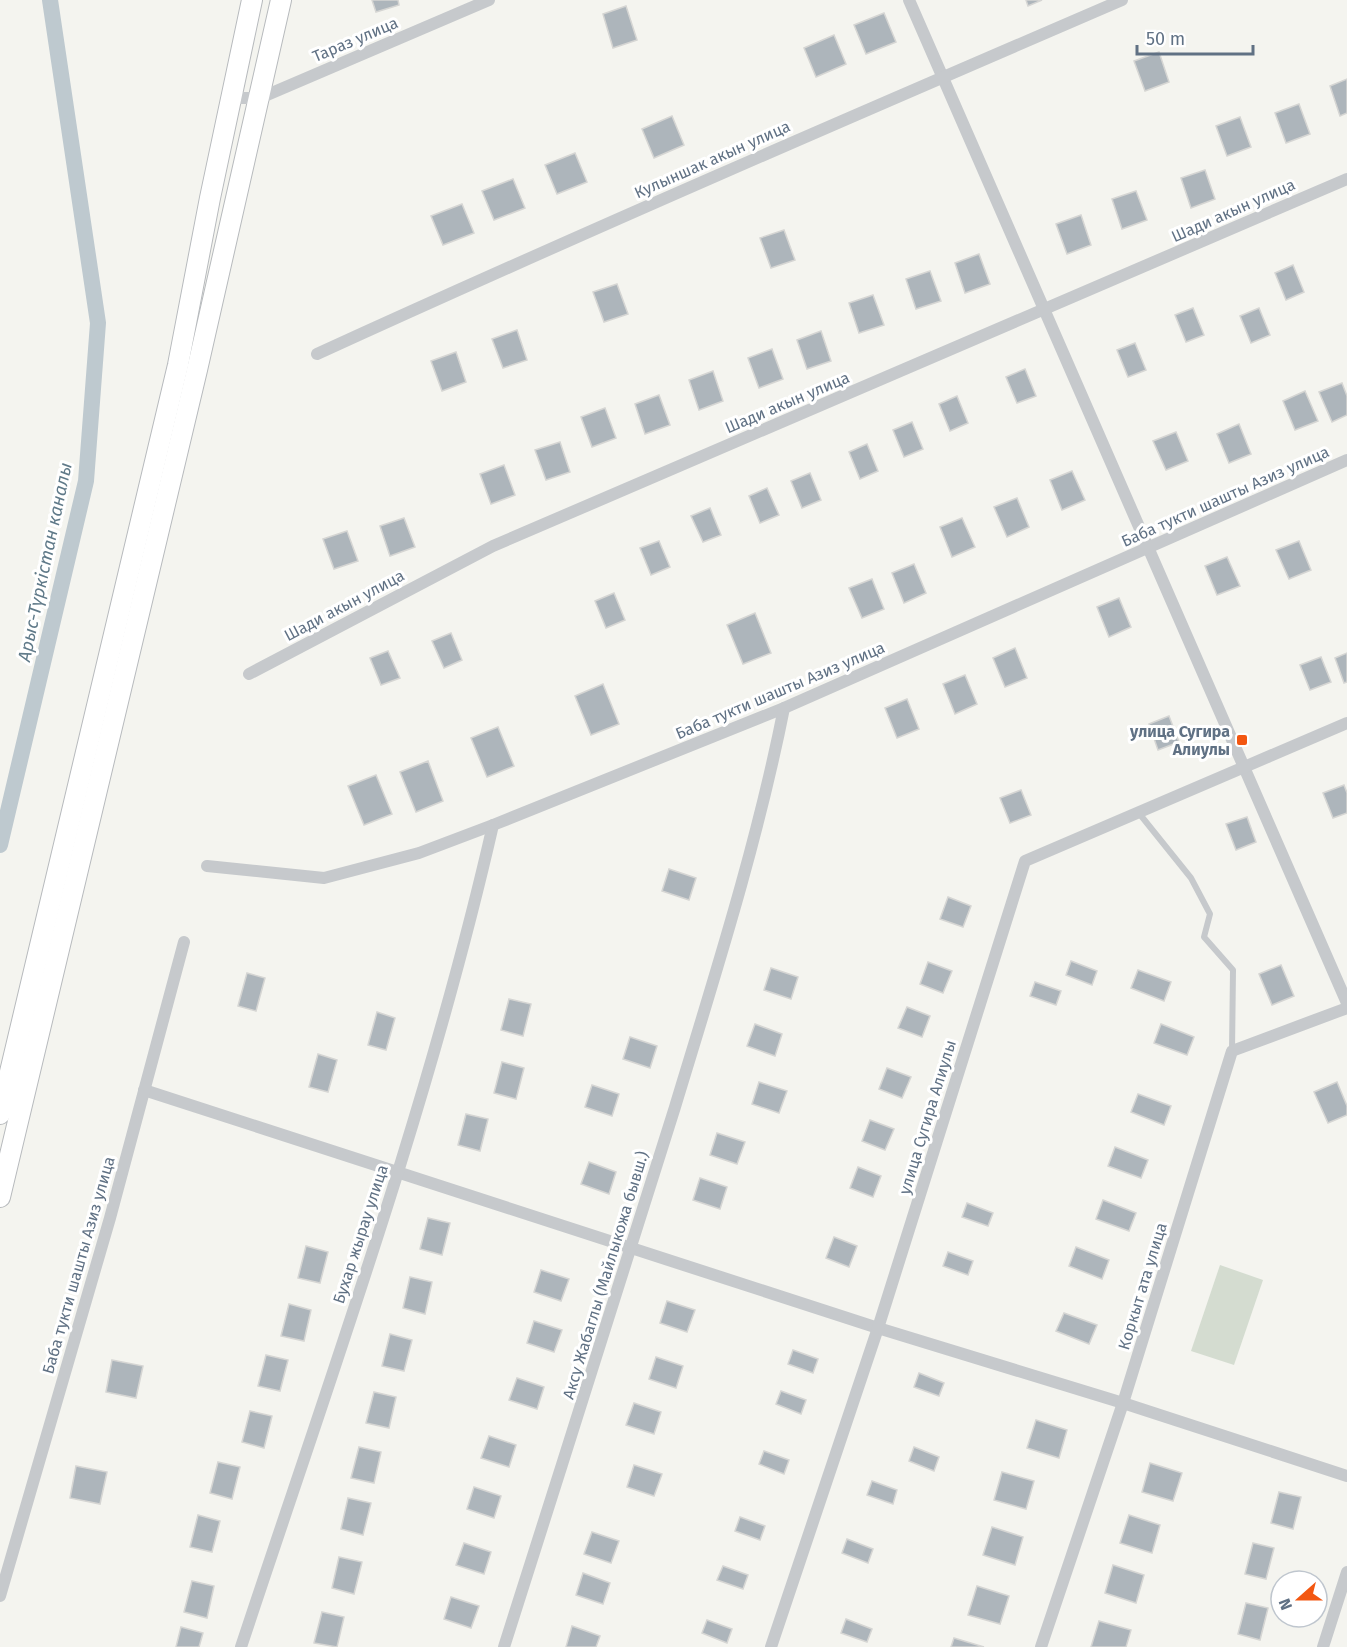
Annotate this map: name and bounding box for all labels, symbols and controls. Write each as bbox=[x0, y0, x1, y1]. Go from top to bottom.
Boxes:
street label: Тараз улица bbox=[310, 13, 401, 66]
scale bar bbox=[1137, 18, 1252, 56]
text: 50 m bbox=[1146, 28, 1185, 50]
street label: Кулыншак акын улица bbox=[631, 117, 793, 202]
street label: Шади акын улица bbox=[1168, 175, 1298, 246]
street label: Шади акын улица bbox=[722, 368, 852, 437]
street label: Баба тукти шашты Азиз улица bbox=[1118, 442, 1332, 551]
water label: Арыс-Түркістан каналы bbox=[13, 461, 77, 664]
street label: Шади акын улица bbox=[281, 566, 408, 645]
street label: Баба тукти шашты Азиз улица bbox=[673, 638, 888, 743]
place label: улица Сугира Алиулы bbox=[1129, 722, 1230, 759]
marker: улица Сугира Алиулы bbox=[1235, 733, 1249, 747]
street label: улица Сугира Алиулы bbox=[895, 1038, 960, 1197]
street label: Аксу Жабаглы (Майлыкожа бывш.) bbox=[559, 1149, 652, 1401]
street label: Баба тукти шашты Азиз улица bbox=[38, 1154, 119, 1376]
street label: Бухар жырау улица bbox=[329, 1162, 392, 1306]
street label: Коркыт ата улица bbox=[1114, 1220, 1171, 1352]
north arrow bbox=[1269, 1569, 1329, 1629]
text: N bbox=[1275, 1596, 1296, 1613]

